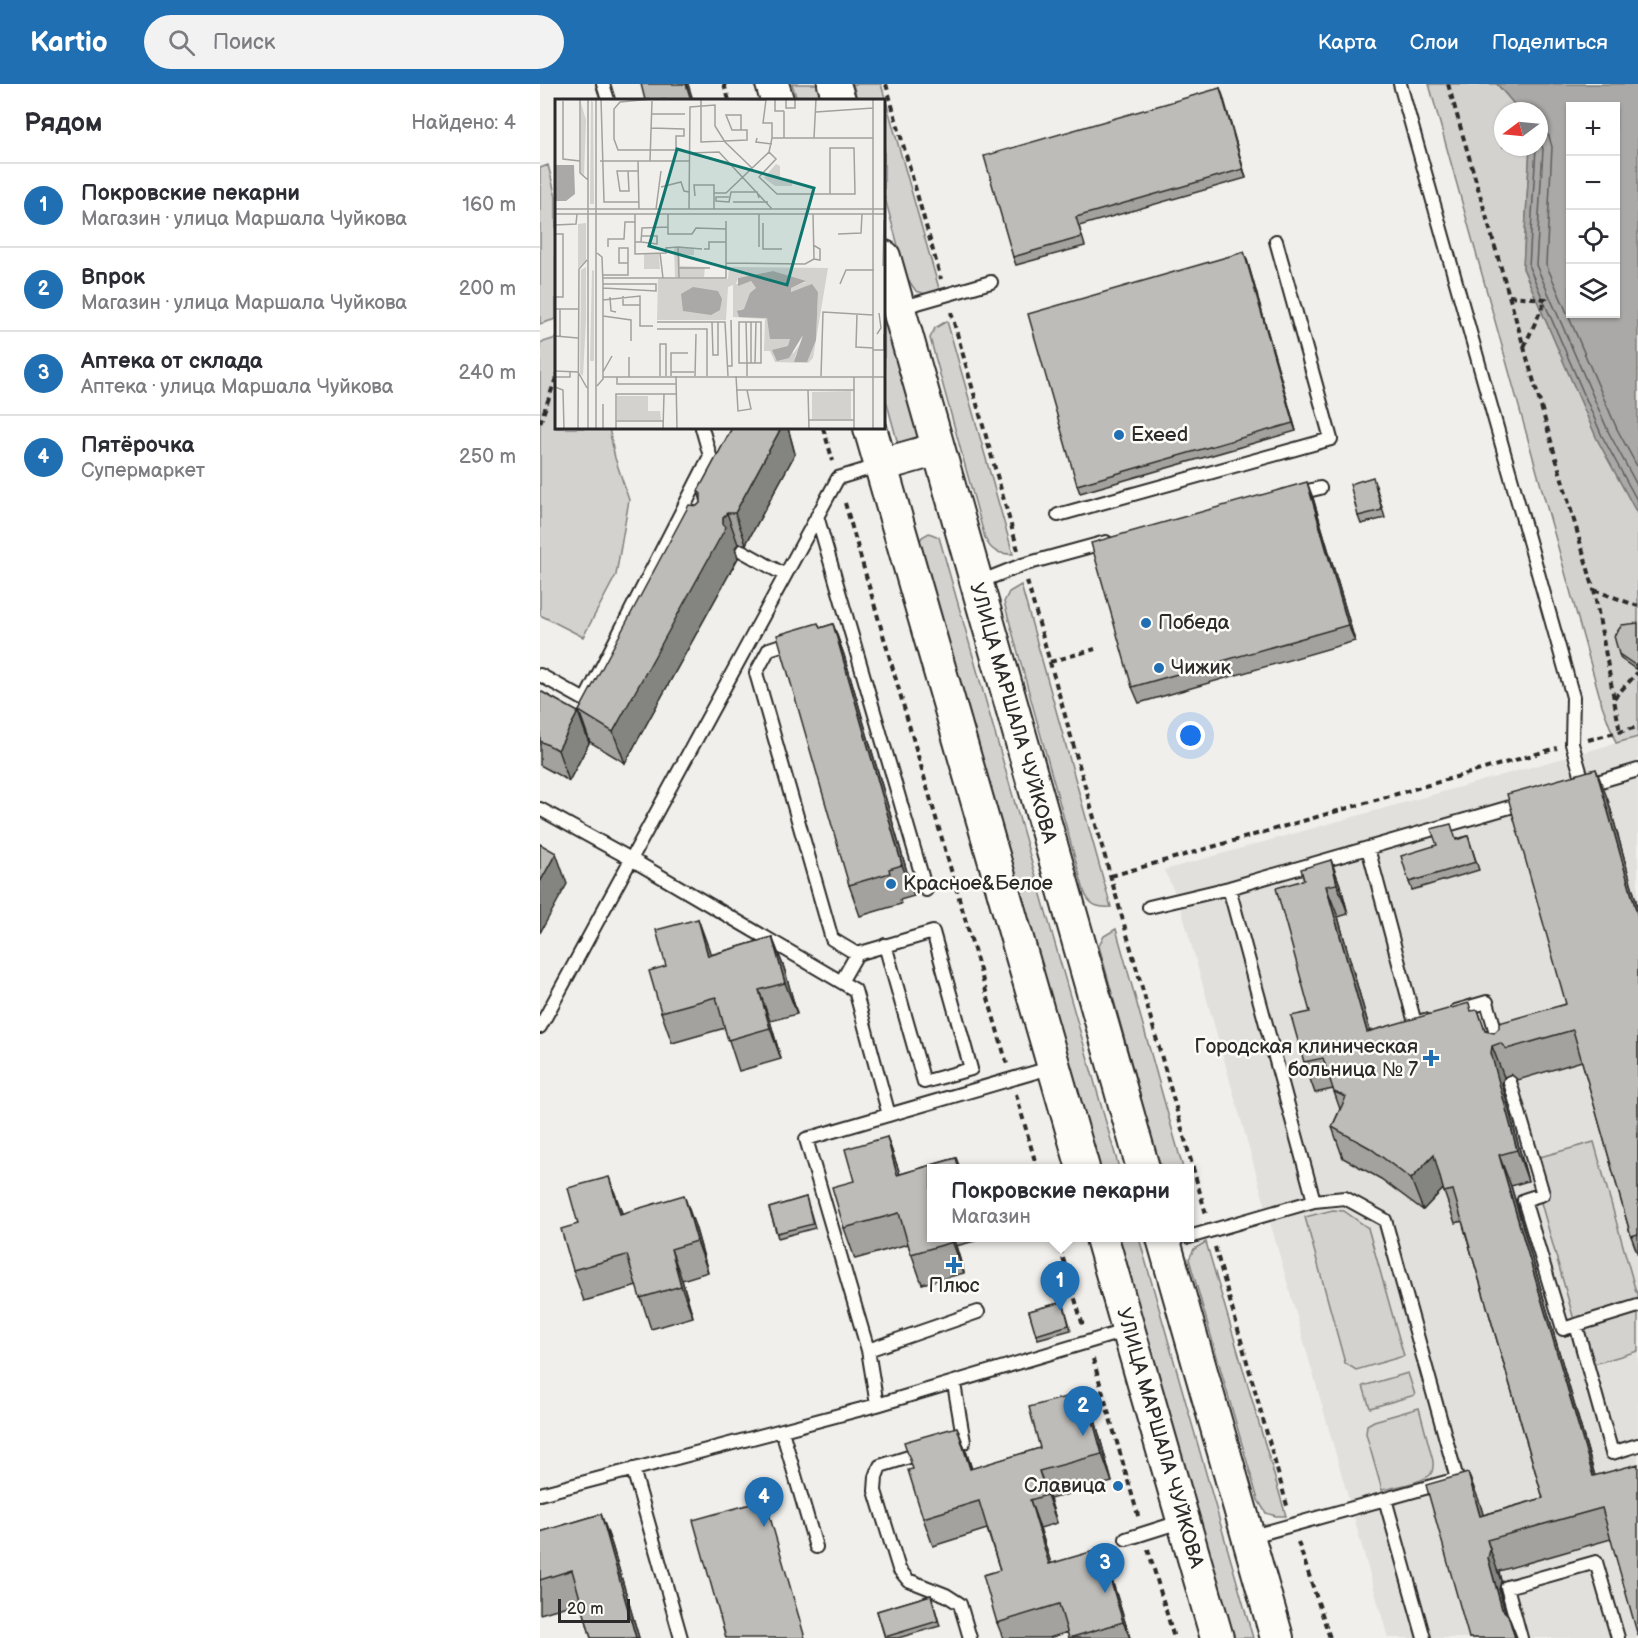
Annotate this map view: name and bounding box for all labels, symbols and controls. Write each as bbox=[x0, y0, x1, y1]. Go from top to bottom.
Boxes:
search box bbox=[144, 15, 564, 69]
text: Kartio bbox=[30, 26, 108, 59]
icon: search bbox=[165, 26, 198, 59]
text: Поиск bbox=[213, 29, 275, 56]
text: Карта bbox=[1318, 30, 1377, 55]
text: Слои bbox=[1410, 30, 1459, 55]
text: Поделиться bbox=[1492, 30, 1608, 55]
inset map bbox=[555, 99, 885, 429]
north arrow bbox=[1494, 102, 1548, 156]
map controls bbox=[1566, 102, 1620, 318]
button: + bbox=[1566, 102, 1620, 156]
text: Рядом bbox=[24, 108, 102, 139]
text: Найдено: 4 bbox=[411, 111, 516, 135]
button: − bbox=[1566, 156, 1620, 210]
text: Покровские пекарни bbox=[81, 180, 300, 207]
text: 1 bbox=[39, 193, 48, 217]
text: 160 m bbox=[462, 193, 516, 217]
text: Магазин · улица Маршала Чуйкова bbox=[81, 207, 407, 231]
button: locate bbox=[1566, 210, 1620, 264]
text: Впрок bbox=[81, 264, 145, 291]
button: layers bbox=[1566, 264, 1620, 318]
text: 2 bbox=[38, 277, 49, 301]
text: 200 m bbox=[459, 277, 516, 301]
text: Магазин · улица Маршала Чуйкова bbox=[81, 291, 407, 315]
text: Аптека от склада bbox=[81, 348, 263, 375]
text: 3 bbox=[38, 361, 49, 385]
text: 240 m bbox=[459, 361, 516, 385]
text: Аптека · улица Маршала Чуйкова bbox=[81, 375, 394, 399]
place label: Exeed bbox=[1131, 423, 1188, 447]
marker: Exeed bbox=[1112, 428, 1126, 442]
text: Пятёрочка bbox=[81, 432, 194, 459]
text: 4 bbox=[38, 445, 49, 469]
text: 250 m bbox=[459, 445, 516, 469]
text: Супермаркет bbox=[81, 459, 205, 483]
street label: УЛИЦА МАРШАЛА ЧУЙКОВА bbox=[964, 580, 1062, 847]
place label: Победа bbox=[1158, 611, 1230, 635]
marker: Победа bbox=[1139, 616, 1153, 630]
place label: Чижик bbox=[1171, 656, 1232, 680]
marker: Чижик bbox=[1152, 661, 1166, 675]
your location bbox=[1176, 721, 1205, 750]
place label: Красное&Белое bbox=[903, 872, 1053, 896]
marker: Красное&Белое bbox=[884, 877, 898, 891]
place label: Городская клиническая больница № 7 bbox=[1195, 1035, 1418, 1082]
marker: Городская клиническая больница № 7 bbox=[1422, 1049, 1440, 1067]
popup bbox=[927, 1164, 1194, 1242]
text: Покровские пекарни bbox=[951, 1178, 1170, 1205]
text: Магазин bbox=[951, 1205, 1031, 1229]
marker: Плюс bbox=[947, 1258, 961, 1272]
pin: 1 bbox=[1040, 1262, 1080, 1311]
place label: Плюс bbox=[928, 1274, 980, 1298]
street label: УЛИЦА МАРШАЛА ЧУЙКОВА bbox=[1111, 1305, 1209, 1572]
pin: 2 bbox=[1064, 1386, 1102, 1436]
place label: Славица bbox=[1024, 1474, 1106, 1498]
pin: 4 bbox=[744, 1478, 784, 1527]
marker: Славица bbox=[1111, 1479, 1125, 1493]
pin: 3 bbox=[1086, 1544, 1124, 1593]
scale bar bbox=[558, 1596, 630, 1624]
text: 20 m bbox=[567, 1600, 603, 1619]

